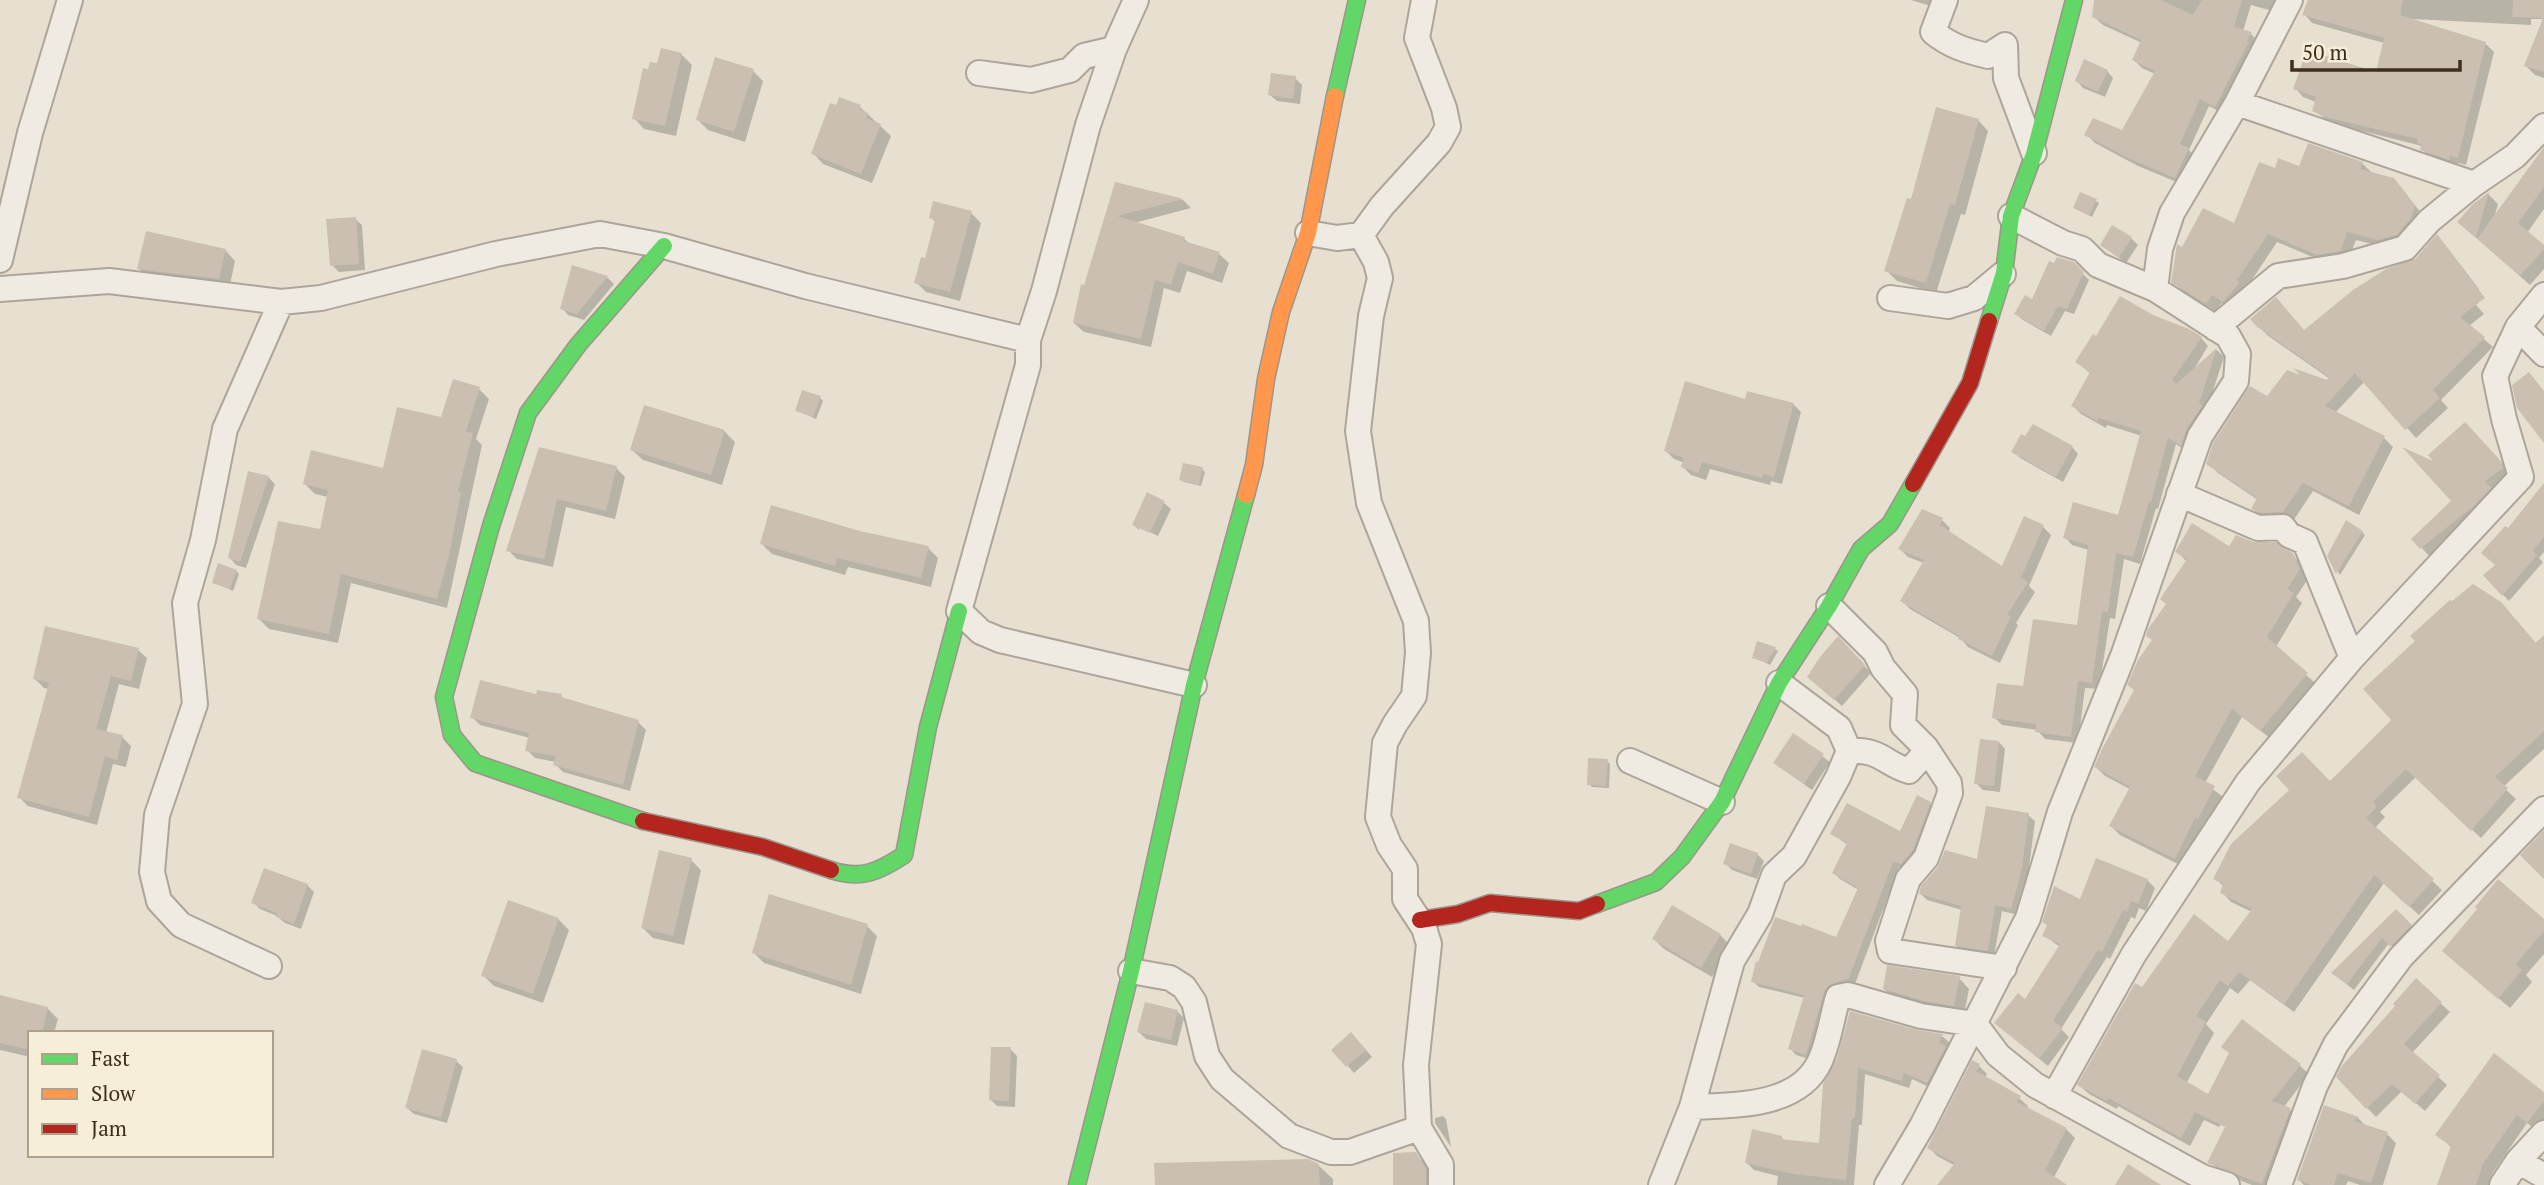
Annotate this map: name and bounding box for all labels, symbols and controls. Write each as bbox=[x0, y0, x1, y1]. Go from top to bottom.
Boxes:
scale bar bbox=[2292, 28, 2460, 72]
text: 50 m bbox=[2302, 38, 2348, 66]
legend bbox=[28, 1031, 273, 1157]
text: Fast bbox=[91, 1044, 130, 1072]
text: Slow bbox=[91, 1079, 136, 1107]
text: Jam bbox=[91, 1114, 127, 1142]

